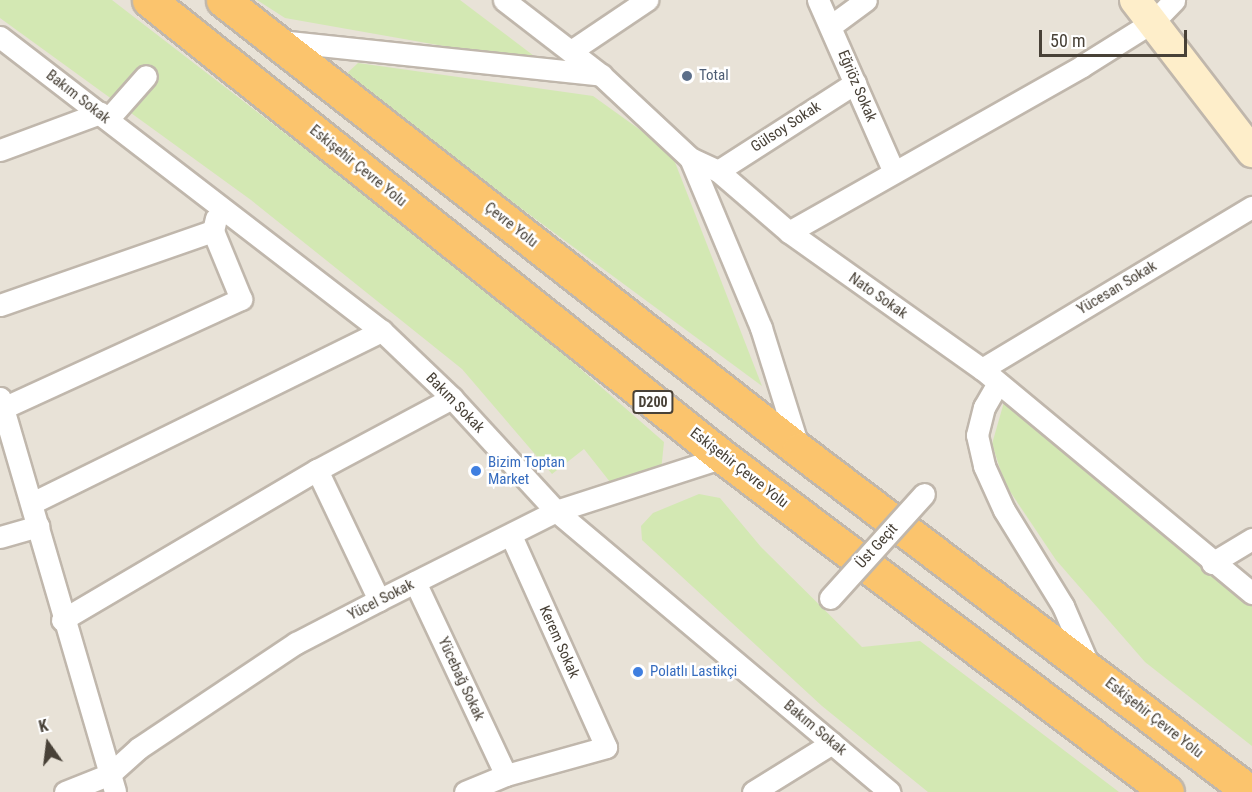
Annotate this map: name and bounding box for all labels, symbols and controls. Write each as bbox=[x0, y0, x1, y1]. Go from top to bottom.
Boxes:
scale bar bbox=[1042, 18, 1190, 56]
text: 50 m bbox=[1050, 30, 1085, 51]
street label: Eğriöz Sokak bbox=[834, 47, 880, 125]
street label: Bakım Sokak bbox=[42, 66, 114, 128]
place label: Total bbox=[699, 67, 729, 85]
marker: Total bbox=[680, 69, 694, 83]
street label: Gülsoy Sokak bbox=[748, 98, 824, 156]
street label: Eskişehir Çevre Yolu bbox=[306, 121, 410, 211]
street label: Çevre Yolu bbox=[481, 199, 541, 251]
street label: Yücesan Sokak bbox=[1074, 257, 1160, 319]
street label: Nato Sokak bbox=[845, 269, 911, 323]
street label: Bakım Sokak bbox=[422, 369, 488, 437]
road number: D200 bbox=[632, 391, 674, 413]
street label: Eskişehir Çevre Yolu bbox=[686, 424, 792, 512]
place label: Bizim Toptan Market bbox=[488, 453, 565, 488]
marker: Bizim Toptan Market bbox=[469, 464, 483, 478]
street label: Üst Geçit bbox=[852, 520, 902, 572]
street label: Yücel Sokak bbox=[345, 576, 417, 624]
street label: Kerem Sokak bbox=[535, 603, 583, 681]
street label: Yücebağ Sokak bbox=[434, 634, 488, 724]
place label: Polatlı Lastikçi bbox=[650, 663, 737, 681]
marker: Polatlı Lastikçi bbox=[631, 665, 645, 679]
street label: Eskişehir Çevre Yolu bbox=[1101, 674, 1207, 762]
street label: Bakım Sokak bbox=[780, 697, 850, 759]
north arrow bbox=[18, 714, 78, 774]
text: K bbox=[37, 716, 50, 736]

